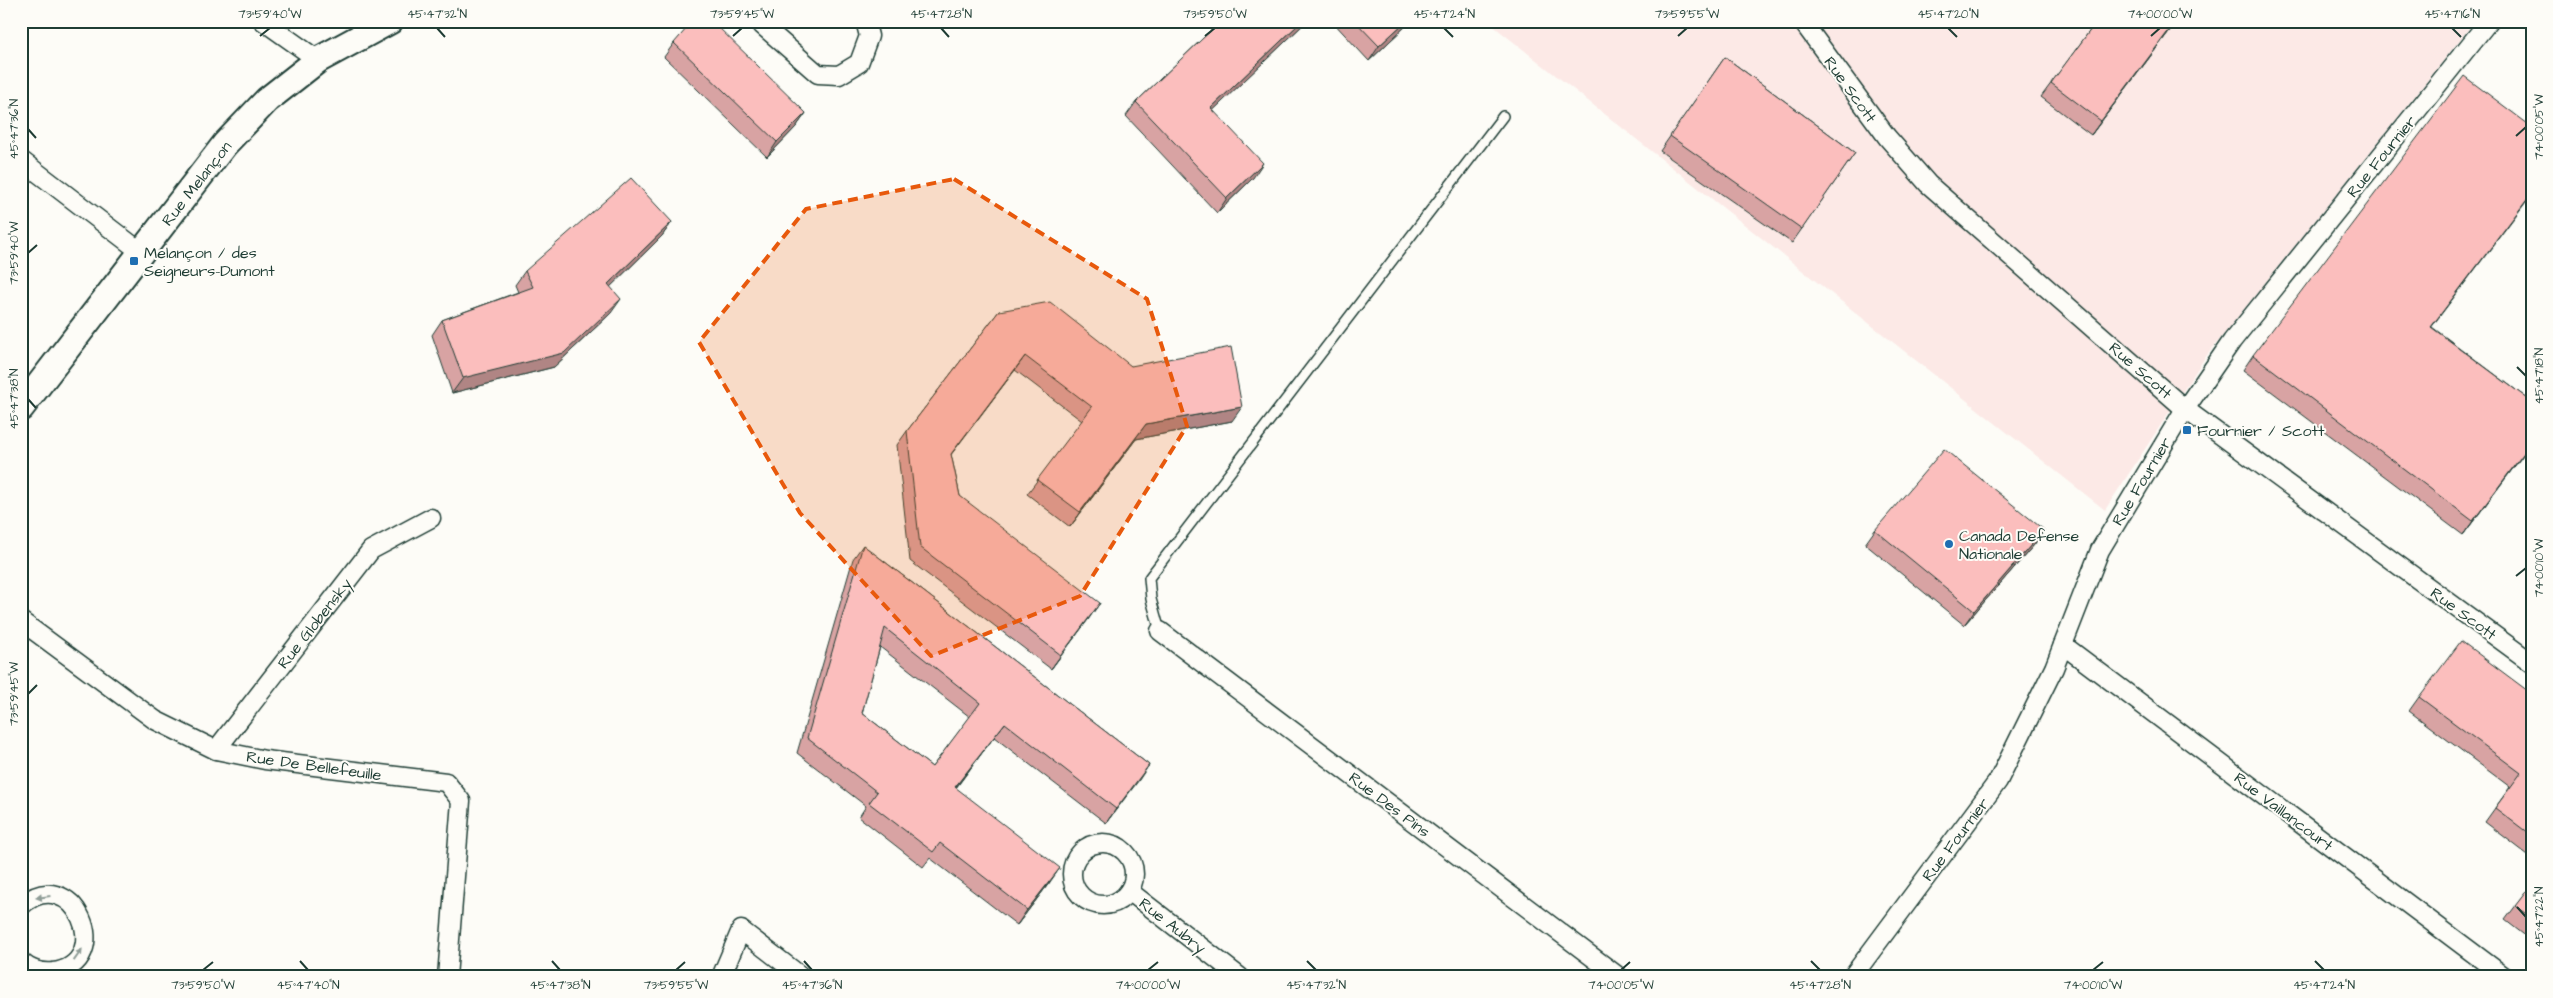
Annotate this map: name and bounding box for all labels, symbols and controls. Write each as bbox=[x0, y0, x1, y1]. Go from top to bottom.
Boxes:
text: 73°59'40"W bbox=[238, 6, 302, 23]
text: 45°47'32"N bbox=[407, 6, 468, 23]
text: 73°59'45"W bbox=[710, 6, 775, 23]
text: 45°47'28"N bbox=[910, 6, 972, 23]
text: 73°59'50"W bbox=[1183, 6, 1248, 23]
text: 45°47'24"N bbox=[1413, 6, 1476, 23]
text: 73°59'55"W bbox=[1655, 6, 1720, 23]
text: 45°47'20"N bbox=[1917, 6, 1979, 23]
text: 74°00'00"W bbox=[2128, 6, 2193, 23]
text: 45°47'16"N bbox=[2424, 6, 2481, 23]
street label: Rue Scott bbox=[1819, 52, 1882, 128]
text: 74°00'05"W bbox=[2531, 94, 2548, 160]
text: 45°47'36"N bbox=[6, 98, 23, 159]
street label: Rue Fournier bbox=[2342, 111, 2422, 202]
street label: Rue Melançon bbox=[157, 137, 237, 231]
text: 73°59'40"W bbox=[6, 221, 23, 285]
place label: Melançon / des Seigneurs-Dumont bbox=[144, 242, 275, 283]
marker: Melançon / des Seigneurs-Dumont bbox=[128, 255, 140, 267]
street label: Rue Scott bbox=[2104, 337, 2177, 405]
text: 45°47'18"N bbox=[2531, 347, 2548, 404]
text: 45°47'38"N bbox=[6, 368, 23, 430]
place label: Fournier / Scott bbox=[2197, 420, 2325, 442]
marker: Fournier / Scott bbox=[2181, 424, 2193, 436]
street label: Rue Fournier bbox=[2107, 433, 2177, 530]
place label: Canada Defense Nationale bbox=[1959, 525, 2080, 565]
marker: Canada Defense Nationale bbox=[1943, 538, 1955, 550]
text: 74°00'10"W bbox=[2531, 538, 2548, 597]
street label: Rue Globensky bbox=[272, 574, 358, 674]
street label: Rue Scott bbox=[2426, 582, 2501, 646]
text: 73°59'45"W bbox=[6, 661, 23, 726]
street label: Rue De Bellefeuille bbox=[245, 746, 383, 786]
street label: Rue Des Pins bbox=[1344, 767, 1435, 843]
street label: Rue Vaillancourt bbox=[2229, 767, 2338, 857]
street label: Rue Fournier bbox=[1917, 793, 1995, 886]
text: 45°47'22"N bbox=[2531, 886, 2548, 947]
one-way arrow bbox=[35, 893, 51, 901]
street label: Rue Aubry bbox=[1134, 893, 1211, 960]
one-way arrow bbox=[73, 948, 83, 962]
text: 73°59'50"W bbox=[171, 977, 236, 994]
text: 45°47'40"N bbox=[277, 977, 340, 994]
text: 45°47'38"N bbox=[529, 977, 591, 994]
text: 73°59'55"W bbox=[644, 977, 709, 994]
text: 45°47'36"N bbox=[782, 977, 843, 994]
text: 74°00'00"W bbox=[1116, 977, 1181, 994]
text: 45°47'32"N bbox=[1286, 977, 1347, 994]
text: 74°00'05"W bbox=[1588, 977, 1654, 994]
text: 45°47'28"N bbox=[1789, 977, 1851, 994]
text: 74°00'10"W bbox=[2064, 977, 2123, 994]
text: 45°47'24"N bbox=[2293, 977, 2356, 994]

